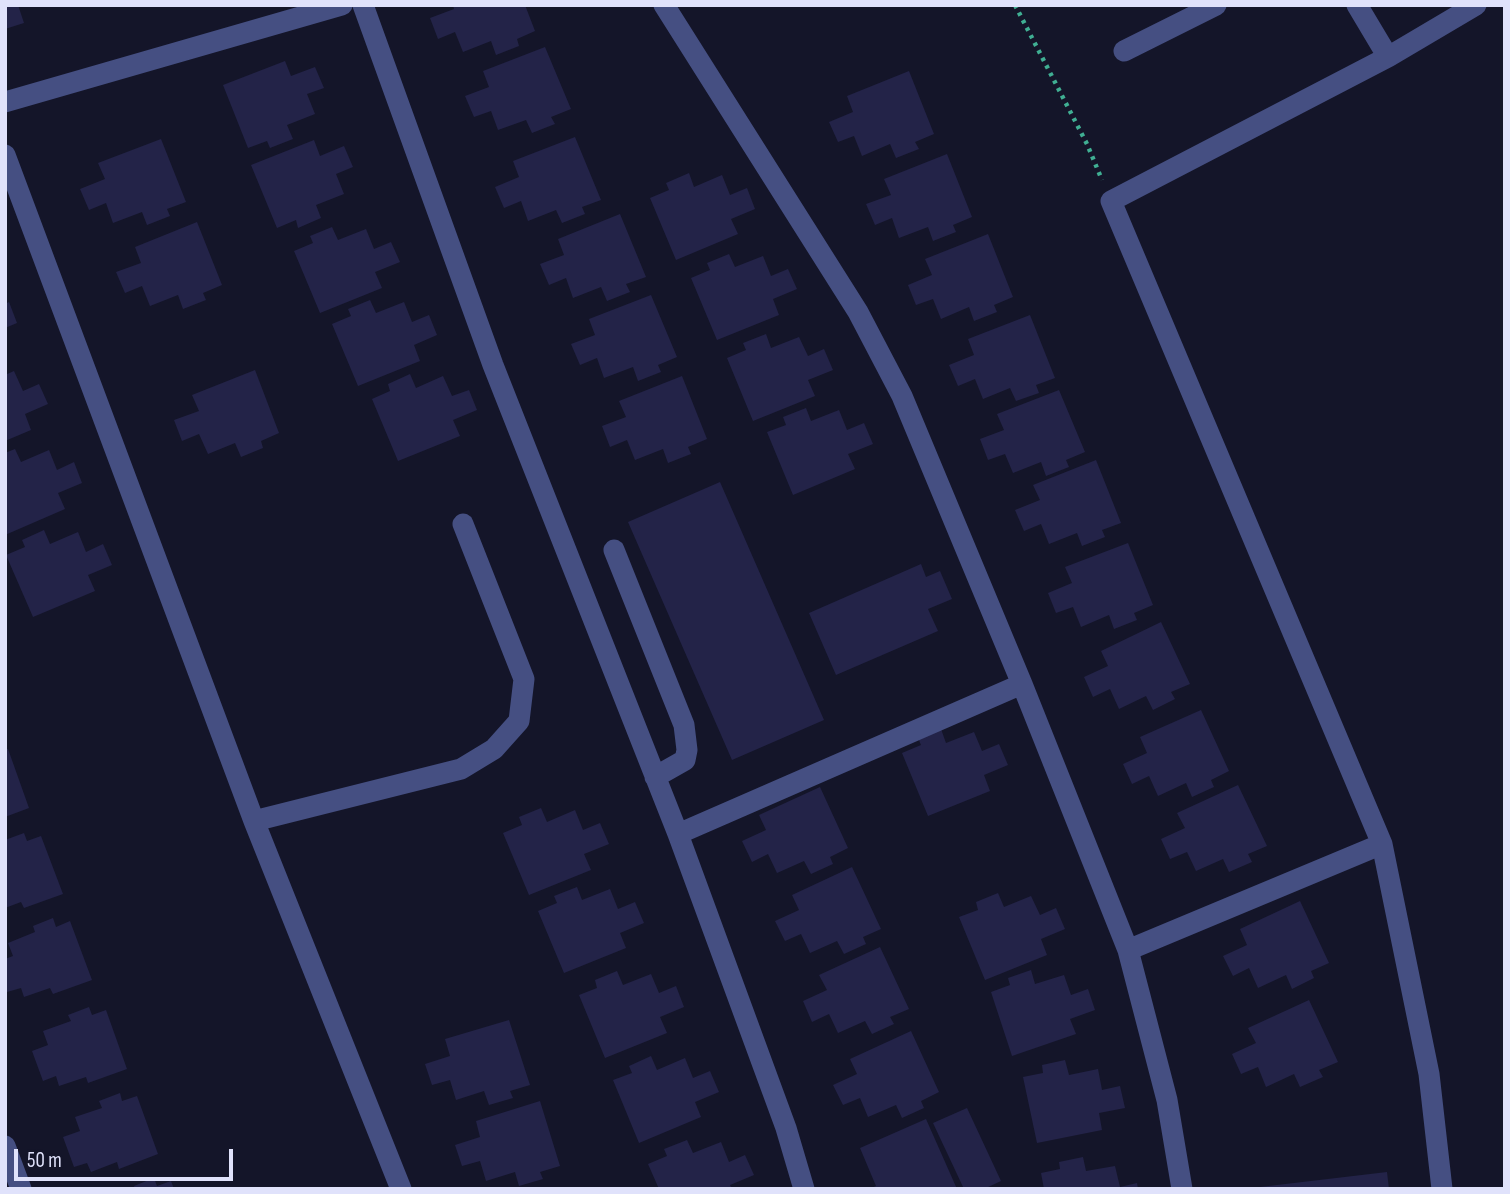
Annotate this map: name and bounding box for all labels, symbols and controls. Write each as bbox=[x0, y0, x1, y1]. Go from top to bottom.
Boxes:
scale bar bbox=[18, 1134, 236, 1178]
text: 50 m bbox=[27, 1148, 62, 1173]

